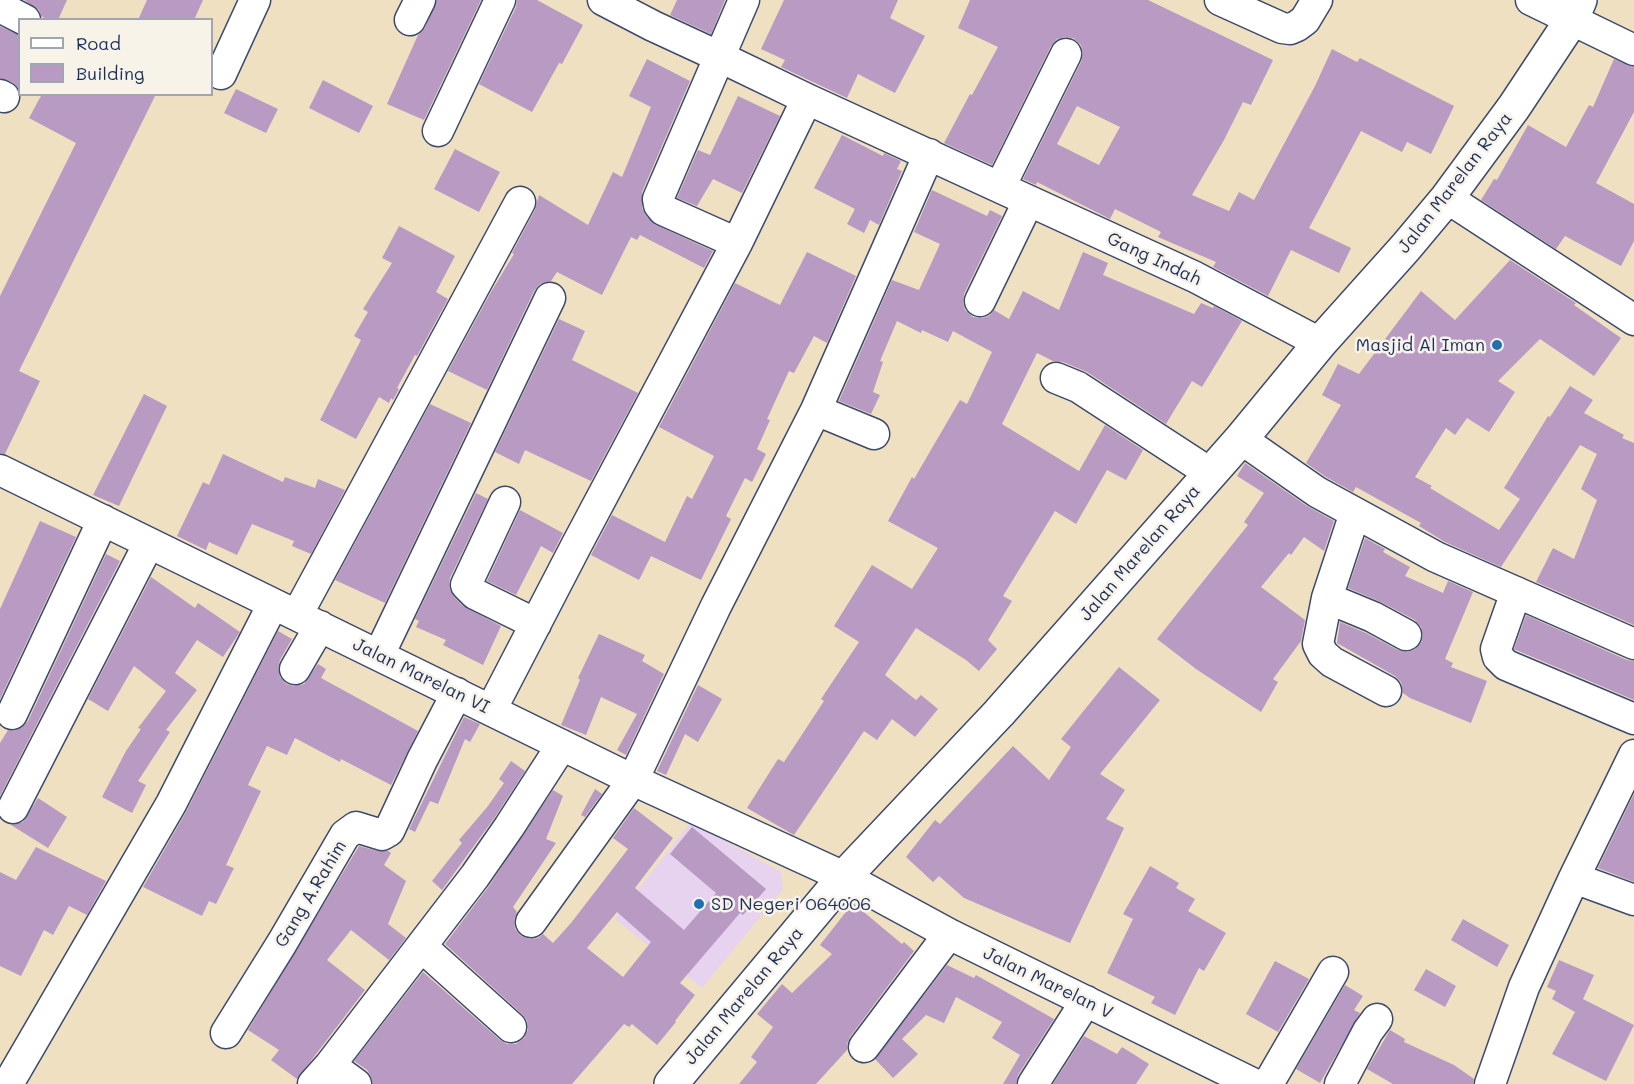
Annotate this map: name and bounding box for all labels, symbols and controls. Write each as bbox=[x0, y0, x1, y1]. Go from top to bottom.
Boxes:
legend bbox=[18, 18, 213, 96]
text: Road bbox=[76, 31, 121, 55]
text: Building bbox=[76, 61, 144, 85]
street label: Jalan Marelan Raya bbox=[1393, 108, 1517, 258]
street label: Gang Indah bbox=[1104, 228, 1204, 290]
place label: Masjid Al Iman bbox=[1356, 334, 1485, 356]
marker: Masjid Al Iman bbox=[1490, 338, 1504, 352]
street label: Jalan Marelan Raya bbox=[1075, 481, 1205, 625]
street label: Jalan Marelan VI bbox=[349, 634, 493, 718]
street label: Gang A.Rahim bbox=[271, 836, 351, 952]
place label: SD Negeri 064006 bbox=[711, 893, 871, 915]
marker: SD Negeri 064006 bbox=[692, 897, 706, 911]
street label: Jalan Marelan Raya bbox=[680, 923, 808, 1069]
street label: Jalan Marelan V bbox=[980, 942, 1116, 1024]

